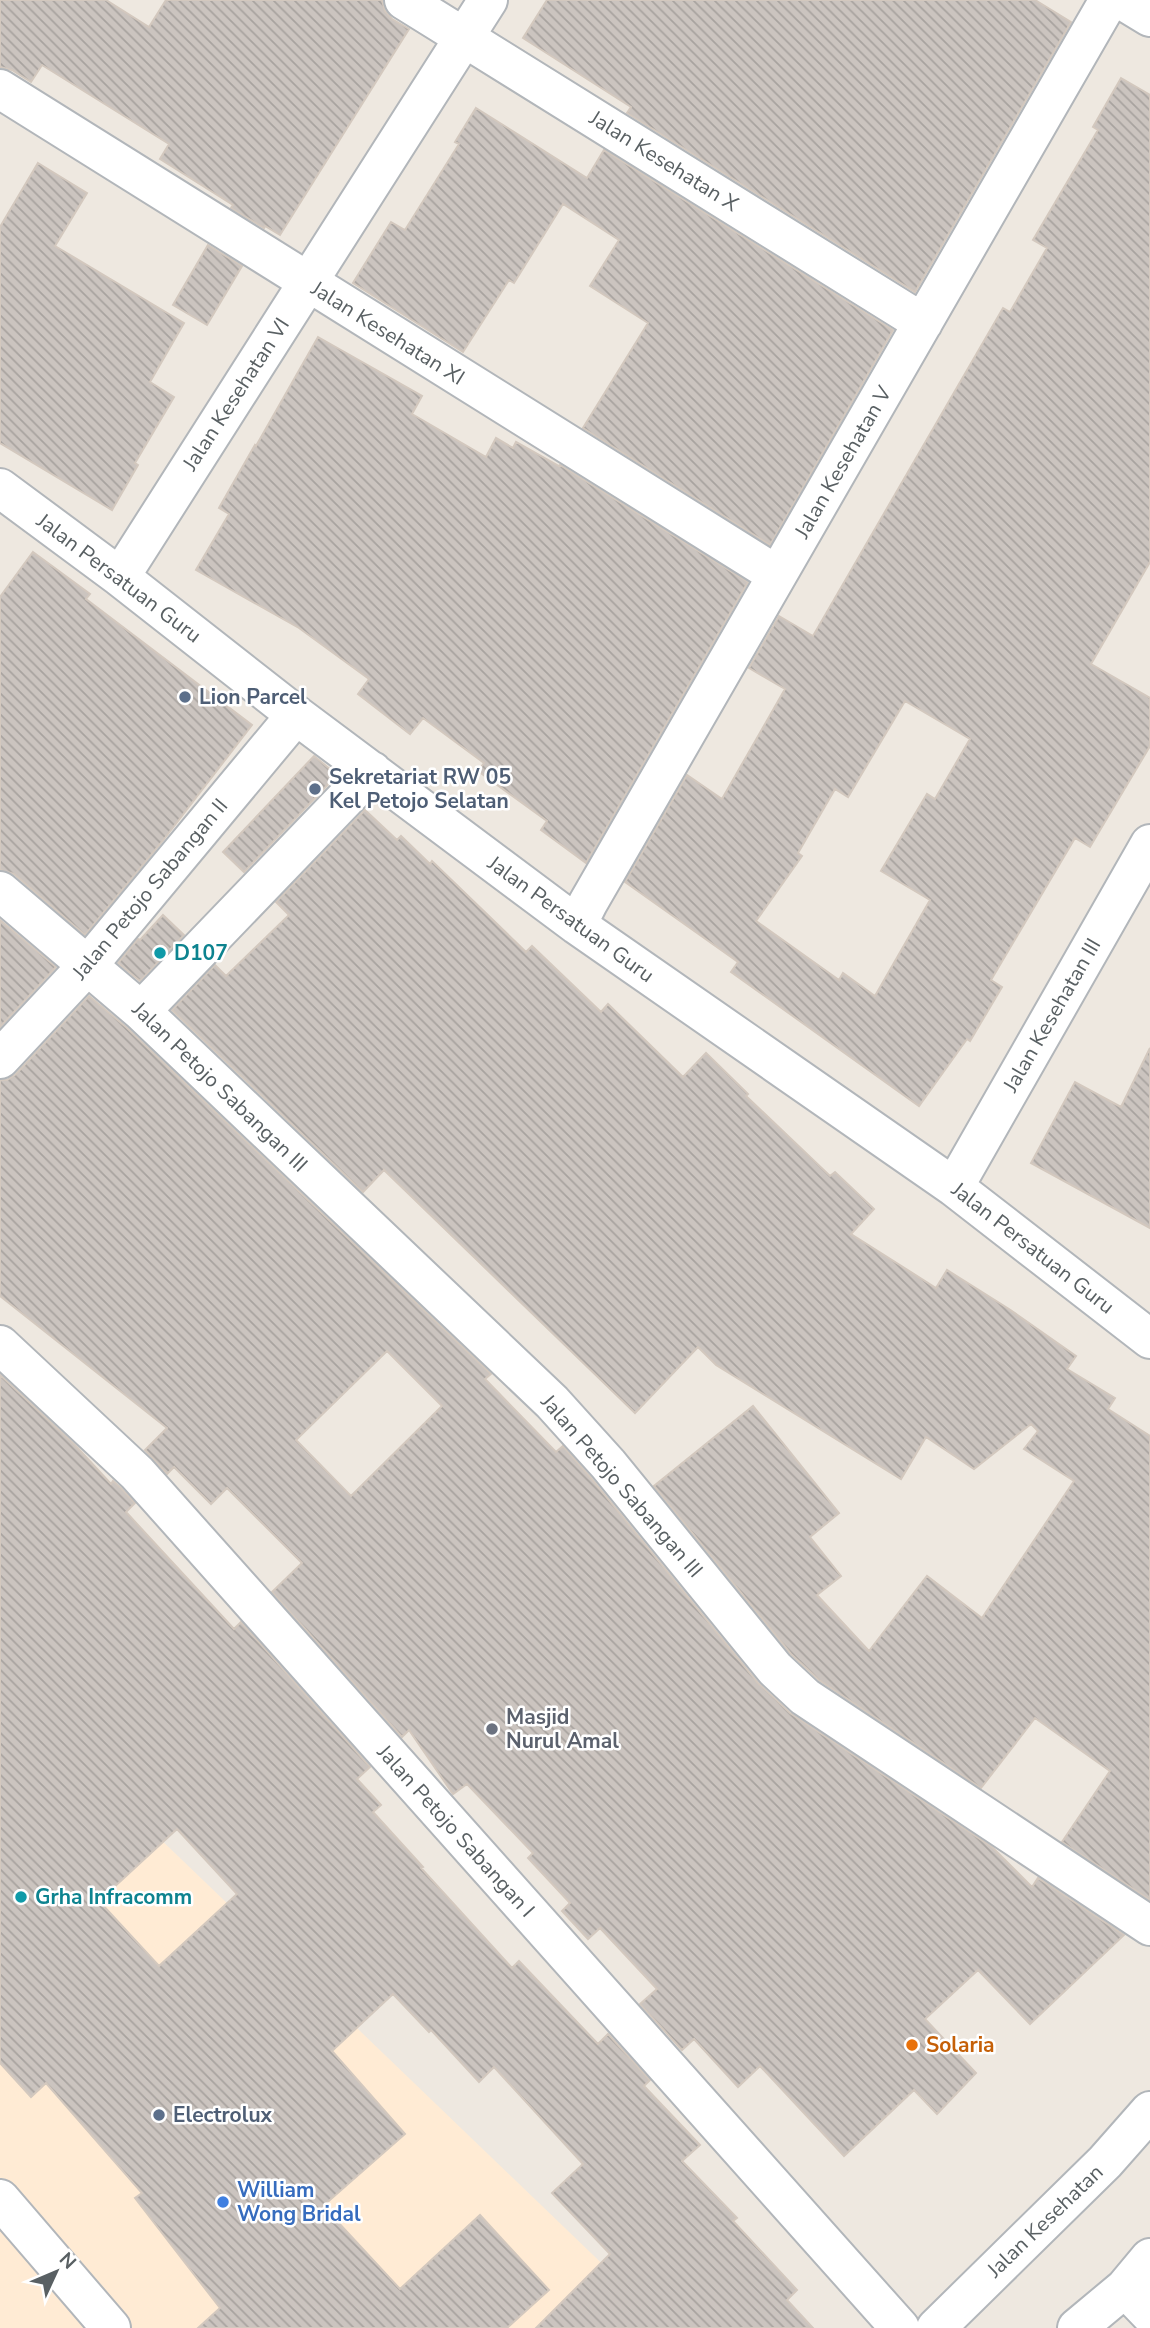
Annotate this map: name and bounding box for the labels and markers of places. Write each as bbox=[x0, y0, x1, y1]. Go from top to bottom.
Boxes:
place label: Lion Parcel bbox=[199, 683, 307, 711]
marker: Lion Parcel bbox=[177, 689, 193, 705]
place label: Sekretariat RW 05 Kel Petojo Selatan bbox=[329, 763, 511, 815]
marker: Sekretariat RW 05 Kel Petojo Selatan bbox=[307, 781, 323, 797]
place label: D107 bbox=[174, 939, 228, 967]
marker: D107 bbox=[152, 945, 168, 961]
place label: Masjid Nurul Amal bbox=[506, 1703, 619, 1755]
marker: Masjid Nurul Amal bbox=[484, 1721, 500, 1737]
place label: Grha Infracomm bbox=[35, 1883, 192, 1911]
marker: Grha Infracomm bbox=[13, 1889, 29, 1905]
place label: Solaria bbox=[926, 2031, 995, 2059]
marker: Solaria bbox=[904, 2037, 920, 2053]
place label: Electrolux bbox=[173, 2101, 273, 2129]
marker: Electrolux bbox=[151, 2107, 167, 2123]
place label: William Wong Bridal bbox=[237, 2176, 361, 2228]
marker: William Wong Bridal bbox=[215, 2194, 231, 2210]

